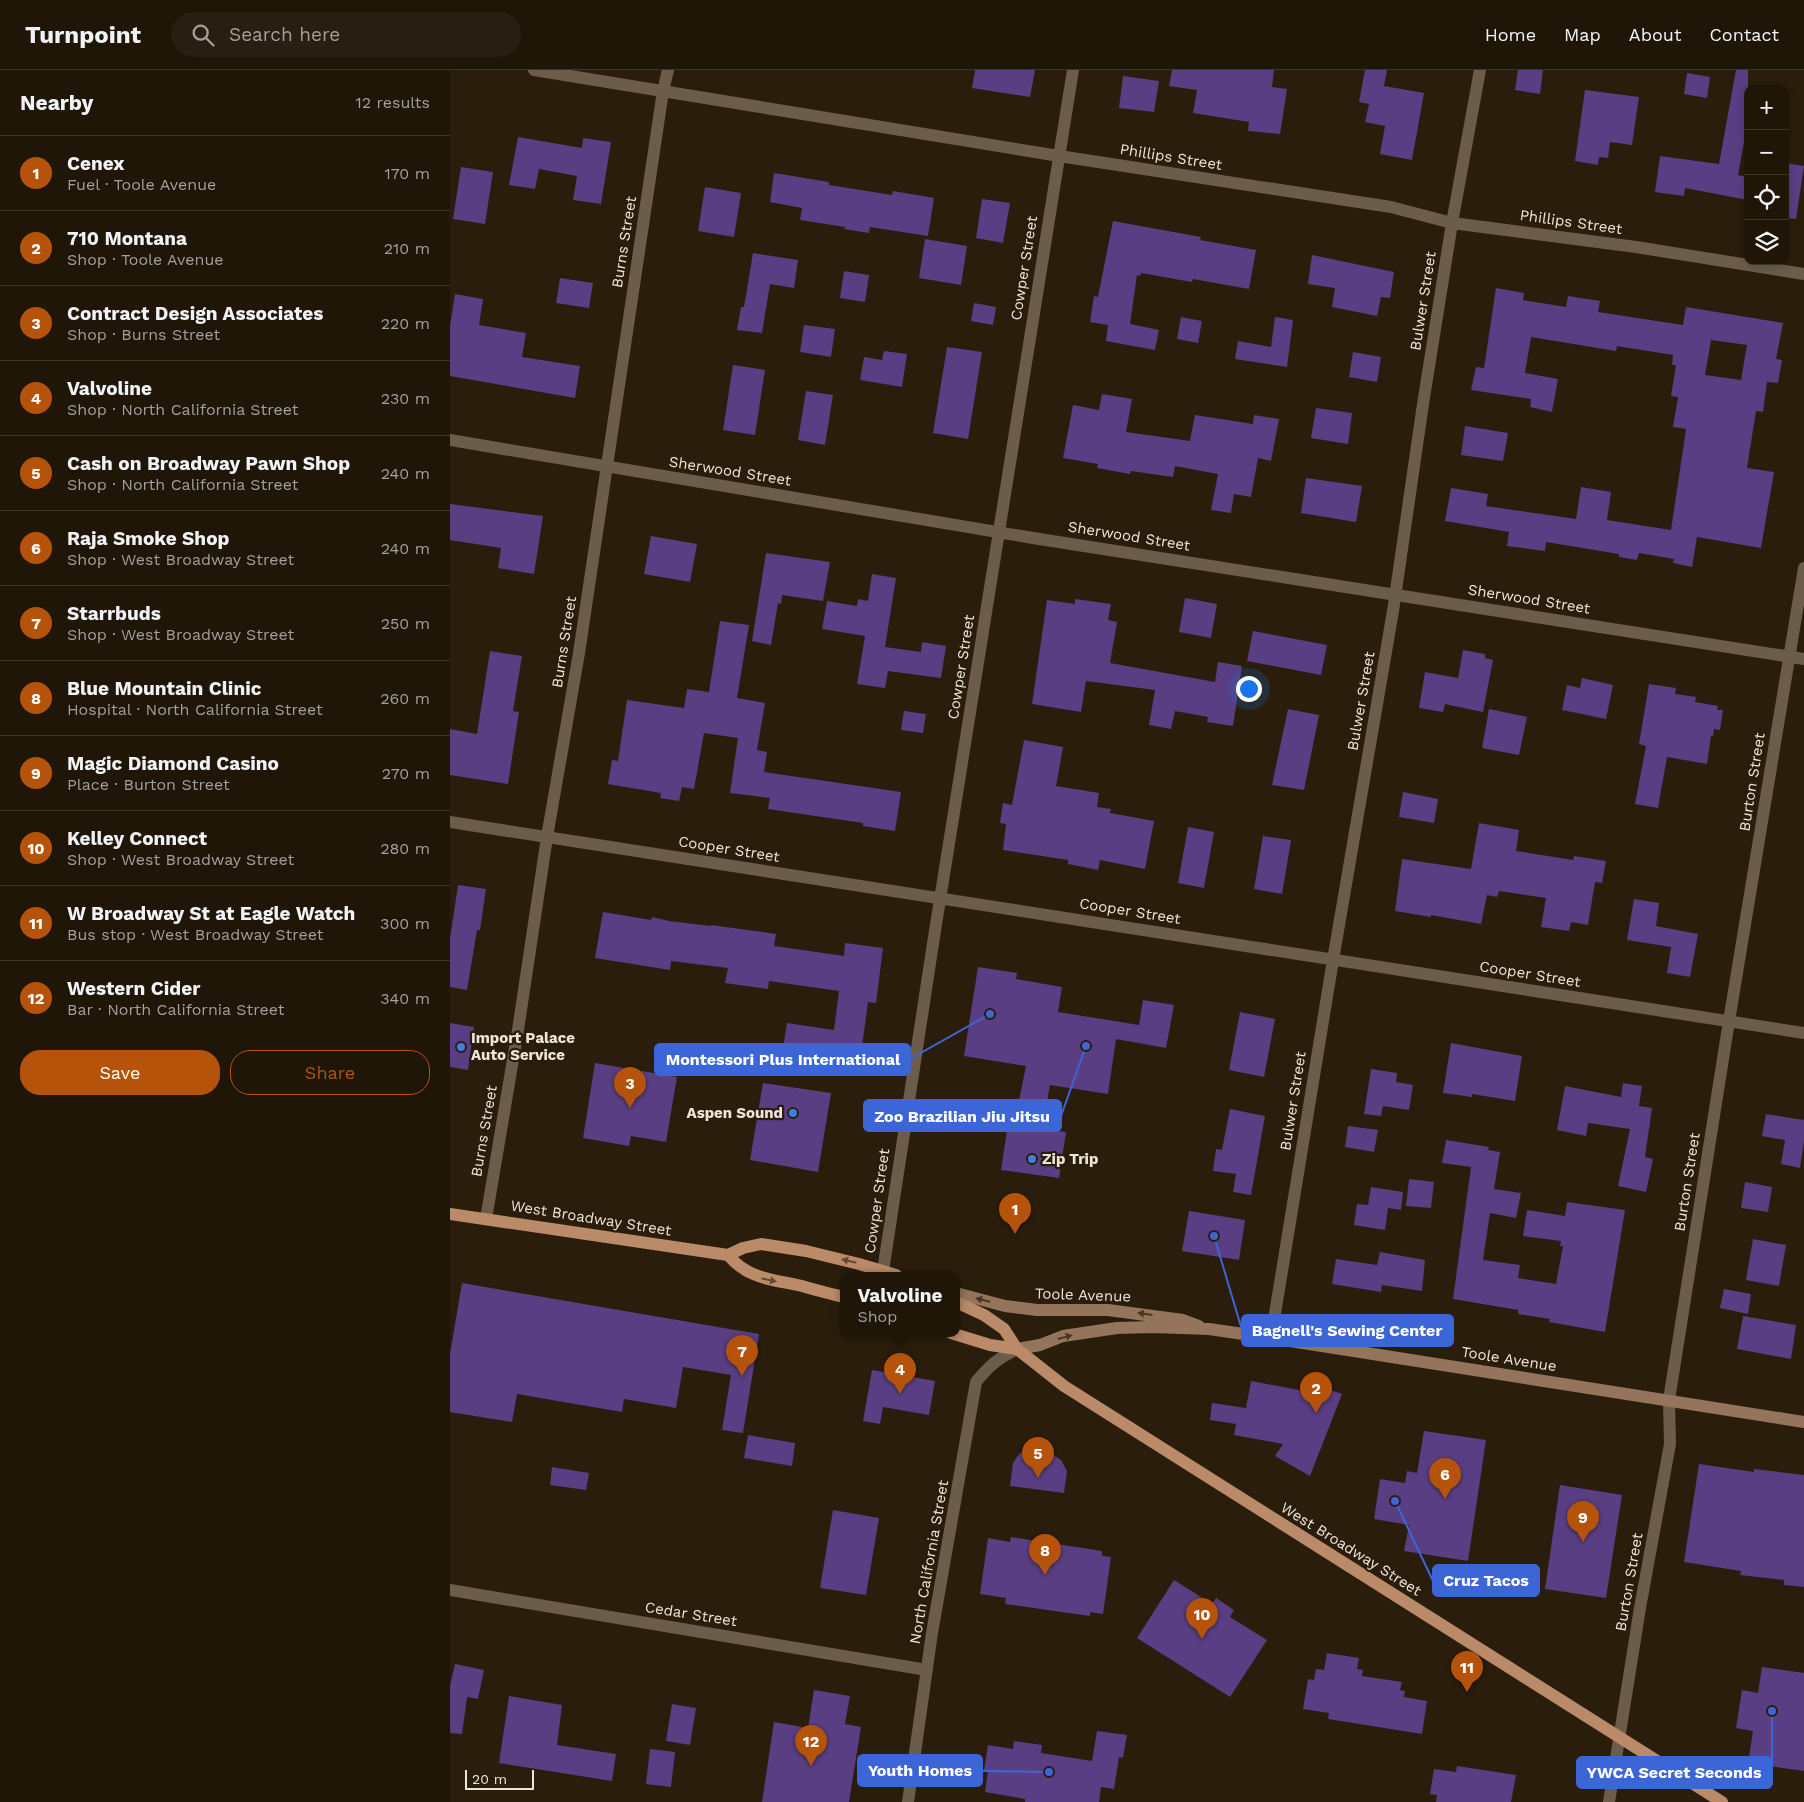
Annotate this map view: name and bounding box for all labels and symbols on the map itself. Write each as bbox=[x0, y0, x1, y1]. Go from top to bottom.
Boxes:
street label: Phillips Street bbox=[1119, 140, 1224, 174]
street label: Burns Street bbox=[608, 194, 640, 289]
street label: Phillips Street bbox=[1519, 206, 1624, 238]
street label: Cowper Street bbox=[1007, 214, 1041, 322]
street label: Bulwer Street bbox=[1406, 249, 1440, 352]
street label: Sherwood Street bbox=[668, 452, 793, 490]
street label: Sherwood Street bbox=[1067, 517, 1192, 555]
street label: Sherwood Street bbox=[1467, 580, 1592, 618]
street label: Burns Street bbox=[548, 594, 580, 689]
street label: Cowper Street bbox=[944, 613, 978, 721]
street label: Bulwer Street bbox=[1343, 649, 1379, 752]
your location bbox=[1236, 676, 1262, 702]
street label: Burton Street bbox=[1735, 731, 1769, 833]
street label: Cooper Street bbox=[677, 832, 782, 866]
street label: Cooper Street bbox=[1078, 894, 1183, 928]
street label: Cooper Street bbox=[1478, 957, 1583, 991]
place label: Import Palace Auto Service bbox=[471, 1029, 575, 1064]
marker: Import Palace Auto Service bbox=[455, 1041, 467, 1053]
callout: Montessori Plus International bbox=[655, 1044, 910, 1075]
street label: Bulwer Street bbox=[1276, 1049, 1310, 1152]
text: Montessori Plus International bbox=[666, 1050, 901, 1069]
pin: 3 bbox=[614, 1067, 646, 1108]
street label: Burns Street bbox=[467, 1083, 501, 1178]
callout: Zoo Brazilian Jiu Jitsu bbox=[864, 1100, 1061, 1131]
place label: Aspen Sound bbox=[687, 1104, 783, 1122]
marker: Aspen Sound bbox=[787, 1107, 799, 1119]
text: Zoo Brazilian Jiu Jitsu bbox=[874, 1107, 1050, 1126]
street label: Burton Street bbox=[1670, 1131, 1704, 1233]
street label: Cowper Street bbox=[861, 1147, 893, 1255]
place label: Zip Trip bbox=[1042, 1150, 1098, 1168]
marker: Zip Trip bbox=[1026, 1153, 1038, 1165]
pin: 1 bbox=[999, 1193, 1031, 1234]
street label: West Broadway Street bbox=[509, 1196, 673, 1240]
one-way arrow bbox=[841, 1257, 856, 1265]
one-way arrow bbox=[761, 1276, 776, 1284]
street label: Toole Avenue bbox=[1035, 1284, 1131, 1306]
one-way arrow bbox=[976, 1296, 991, 1304]
one-way arrow bbox=[1136, 1310, 1152, 1318]
callout: Bagnell's Sewing Center bbox=[1242, 1315, 1453, 1346]
text: Bagnell's Sewing Center bbox=[1252, 1321, 1442, 1340]
one-way arrow bbox=[1057, 1333, 1072, 1341]
pin: 7 bbox=[726, 1335, 758, 1376]
street label: Toole Avenue bbox=[1460, 1343, 1558, 1375]
pin: 4 bbox=[884, 1353, 916, 1394]
pin: 2 bbox=[1300, 1372, 1332, 1413]
pin: 5 bbox=[1022, 1437, 1054, 1478]
pin: 6 bbox=[1429, 1458, 1461, 1499]
street label: North California Street bbox=[906, 1478, 952, 1645]
street label: West Broadway Street bbox=[1277, 1498, 1425, 1600]
pin: 9 bbox=[1567, 1501, 1599, 1542]
street label: Burton Street bbox=[1611, 1531, 1647, 1633]
pin: 8 bbox=[1029, 1534, 1061, 1575]
callout: Cruz Tacos bbox=[1433, 1565, 1539, 1596]
text: Cruz Tacos bbox=[1443, 1571, 1529, 1590]
street label: Cedar Street bbox=[644, 1598, 739, 1630]
pin: 10 bbox=[1186, 1598, 1218, 1639]
pin: 11 bbox=[1451, 1651, 1483, 1692]
pin: 12 bbox=[795, 1725, 827, 1766]
callout: Youth Homes bbox=[858, 1755, 982, 1786]
callout: YWCA Secret Seconds bbox=[1577, 1757, 1772, 1788]
text: Youth Homes bbox=[868, 1761, 973, 1780]
text: YWCA Secret Seconds bbox=[1587, 1763, 1762, 1782]
scale bar bbox=[465, 1767, 534, 1790]

